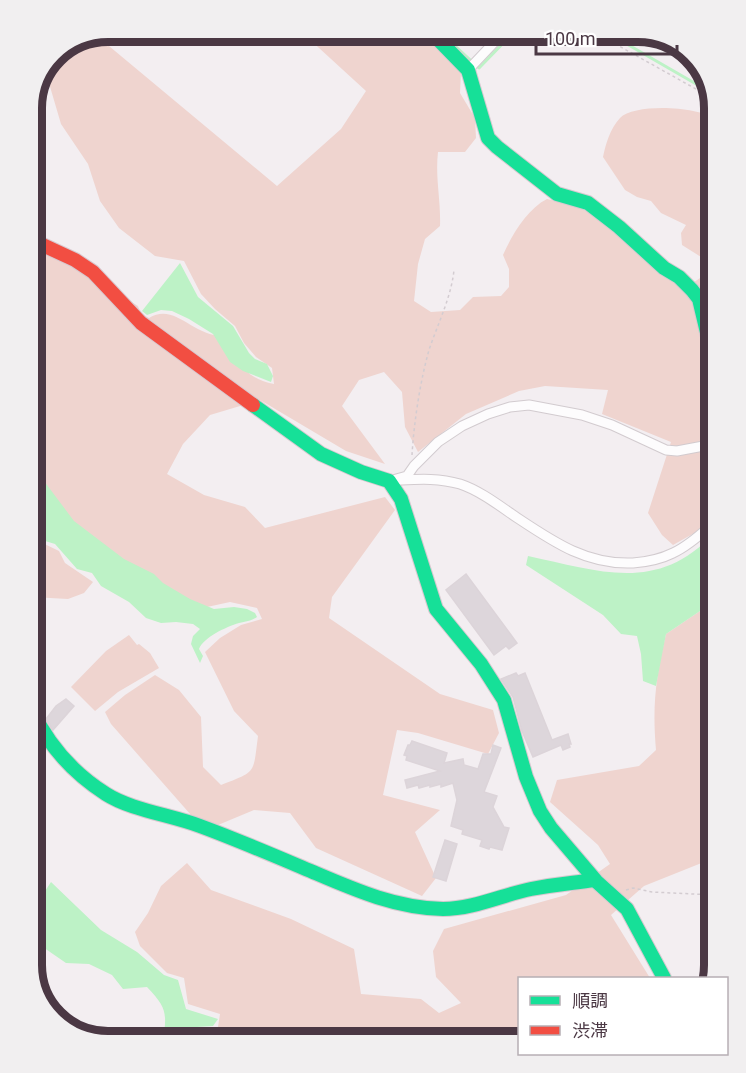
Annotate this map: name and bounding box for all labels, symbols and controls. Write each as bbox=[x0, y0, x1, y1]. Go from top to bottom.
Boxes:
scale bar bbox=[536, 18, 677, 56]
text: 100 m bbox=[545, 28, 596, 49]
legend bbox=[518, 977, 728, 1055]
text: 順調 bbox=[572, 990, 608, 1011]
text: 渋滞 bbox=[572, 1020, 608, 1041]

